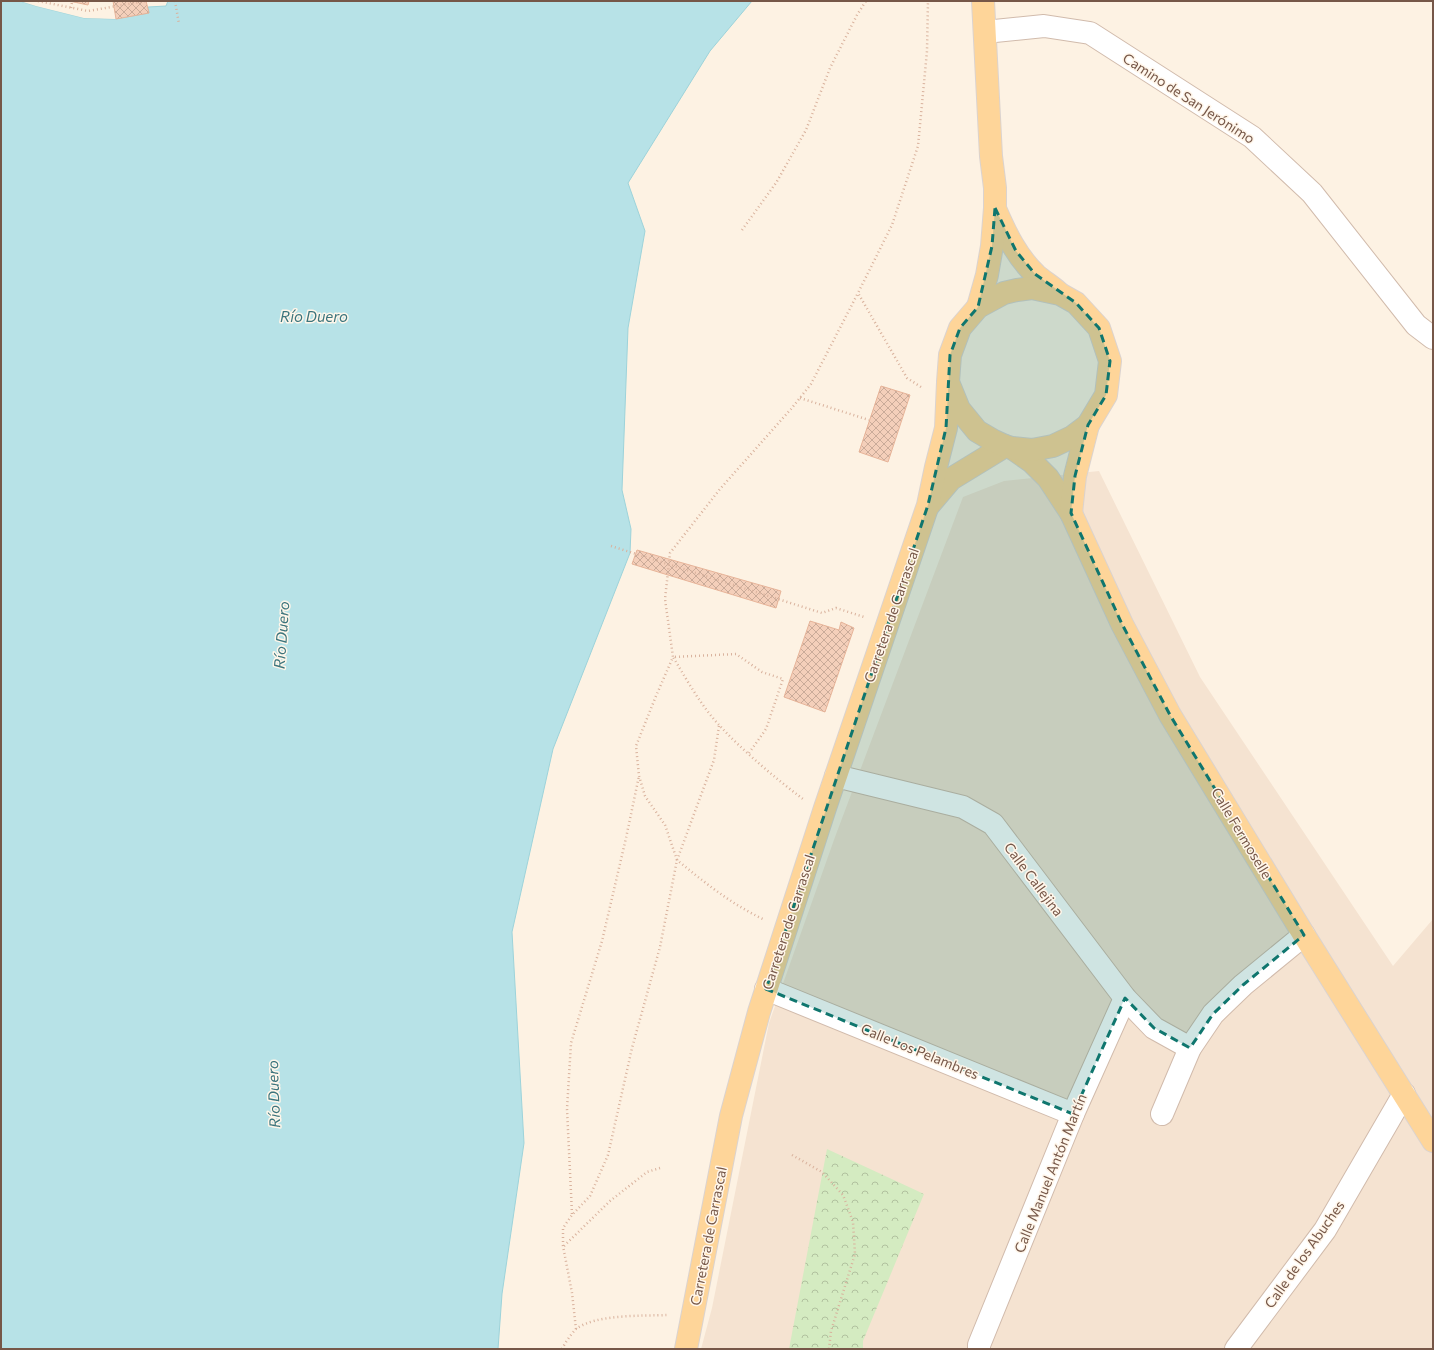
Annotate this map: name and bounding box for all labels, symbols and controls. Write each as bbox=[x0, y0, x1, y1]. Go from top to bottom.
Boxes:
street label: Camino de San Jerónimo bbox=[1120, 49, 1258, 147]
water label: Río Duero bbox=[280, 307, 348, 325]
street label: Carretera de Carrascal bbox=[860, 545, 922, 685]
water label: Río Duero bbox=[270, 601, 292, 669]
street label: Calle Fermoselle bbox=[1208, 784, 1276, 882]
street label: Calle Callejina bbox=[1001, 839, 1067, 919]
street label: Carretera de Carrascal bbox=[758, 852, 818, 992]
street label: Calle Los Pelambres bbox=[858, 1020, 982, 1082]
water label: Río Duero bbox=[263, 1060, 283, 1128]
street label: Calle Manuel Antón Martín bbox=[1010, 1091, 1090, 1255]
street label: Carretera de Carrascal bbox=[686, 1165, 730, 1307]
street label: Calle de los Abuches bbox=[1260, 1197, 1348, 1311]

